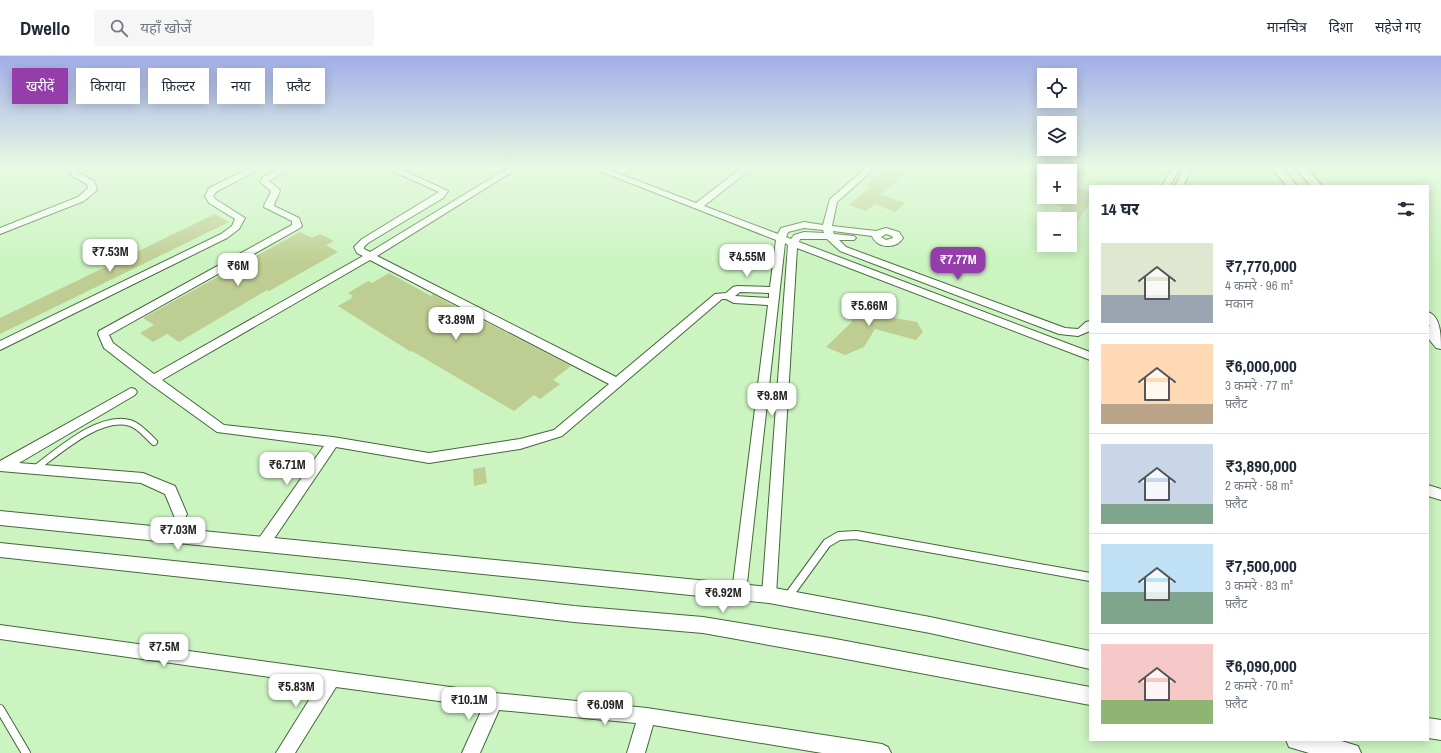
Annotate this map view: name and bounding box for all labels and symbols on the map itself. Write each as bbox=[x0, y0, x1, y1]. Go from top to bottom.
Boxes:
pin: ₹7.53M bbox=[77, 239, 143, 273]
pin: ₹4.55M bbox=[714, 244, 780, 278]
pin: ₹7.77M bbox=[925, 247, 991, 281]
pin: ₹6M bbox=[219, 253, 257, 287]
pin: ₹5.66M bbox=[836, 293, 902, 327]
pin: ₹3.89M bbox=[423, 307, 489, 341]
pin: ₹9.8M bbox=[744, 383, 800, 417]
pin: ₹6.71M bbox=[254, 452, 320, 486]
pin: ₹7.03M bbox=[145, 517, 211, 551]
pin: ₹6.92M bbox=[690, 580, 756, 614]
pin: ₹7.5M bbox=[136, 634, 192, 668]
pin: ₹5.83M bbox=[263, 674, 329, 708]
pin: ₹10.1M bbox=[436, 687, 502, 721]
pin: ₹6.09M bbox=[572, 692, 638, 726]

